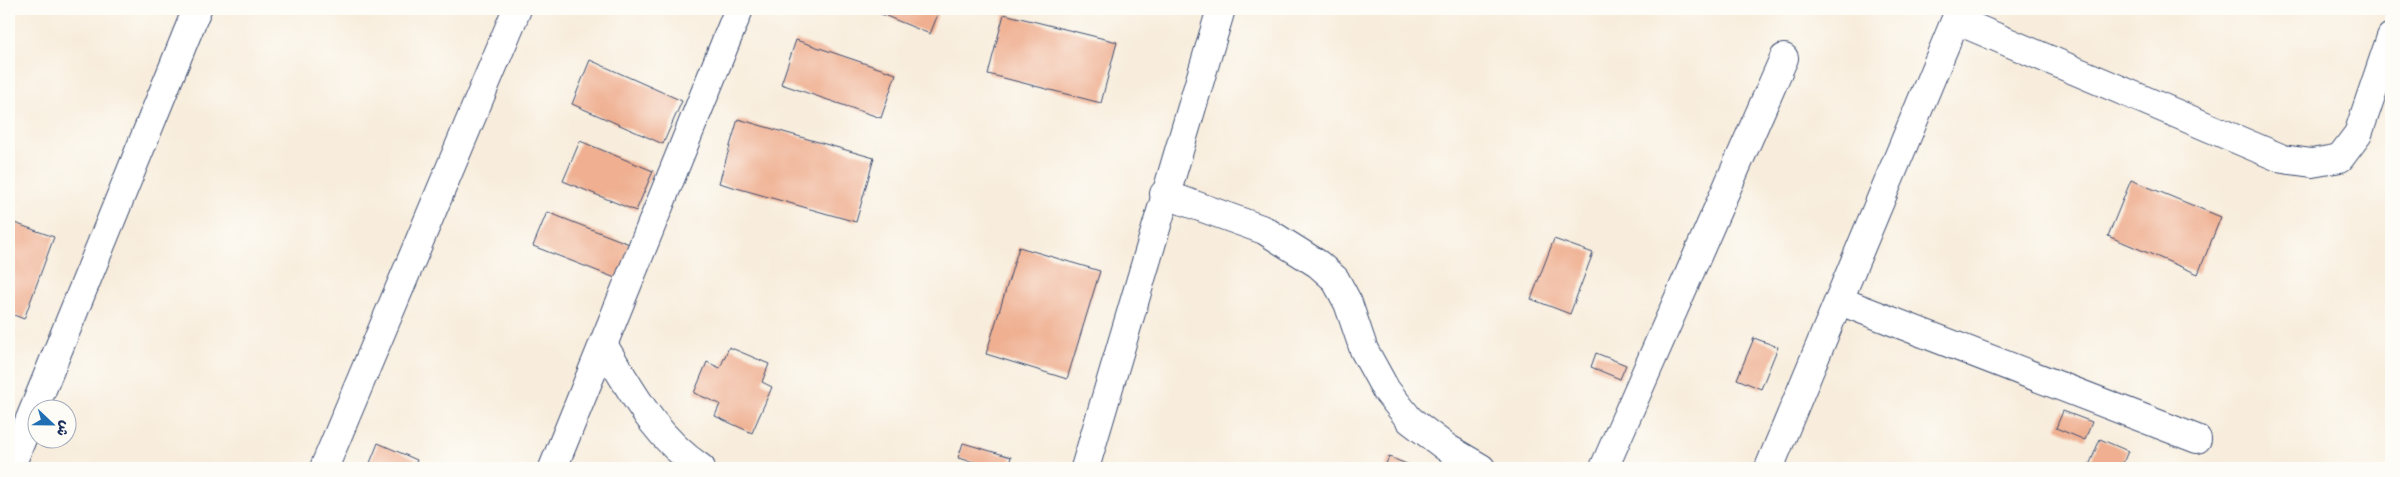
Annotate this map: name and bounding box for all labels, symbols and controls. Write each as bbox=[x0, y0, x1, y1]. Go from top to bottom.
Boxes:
north arrow bbox=[28, 400, 78, 450]
text: ش bbox=[52, 418, 77, 440]

